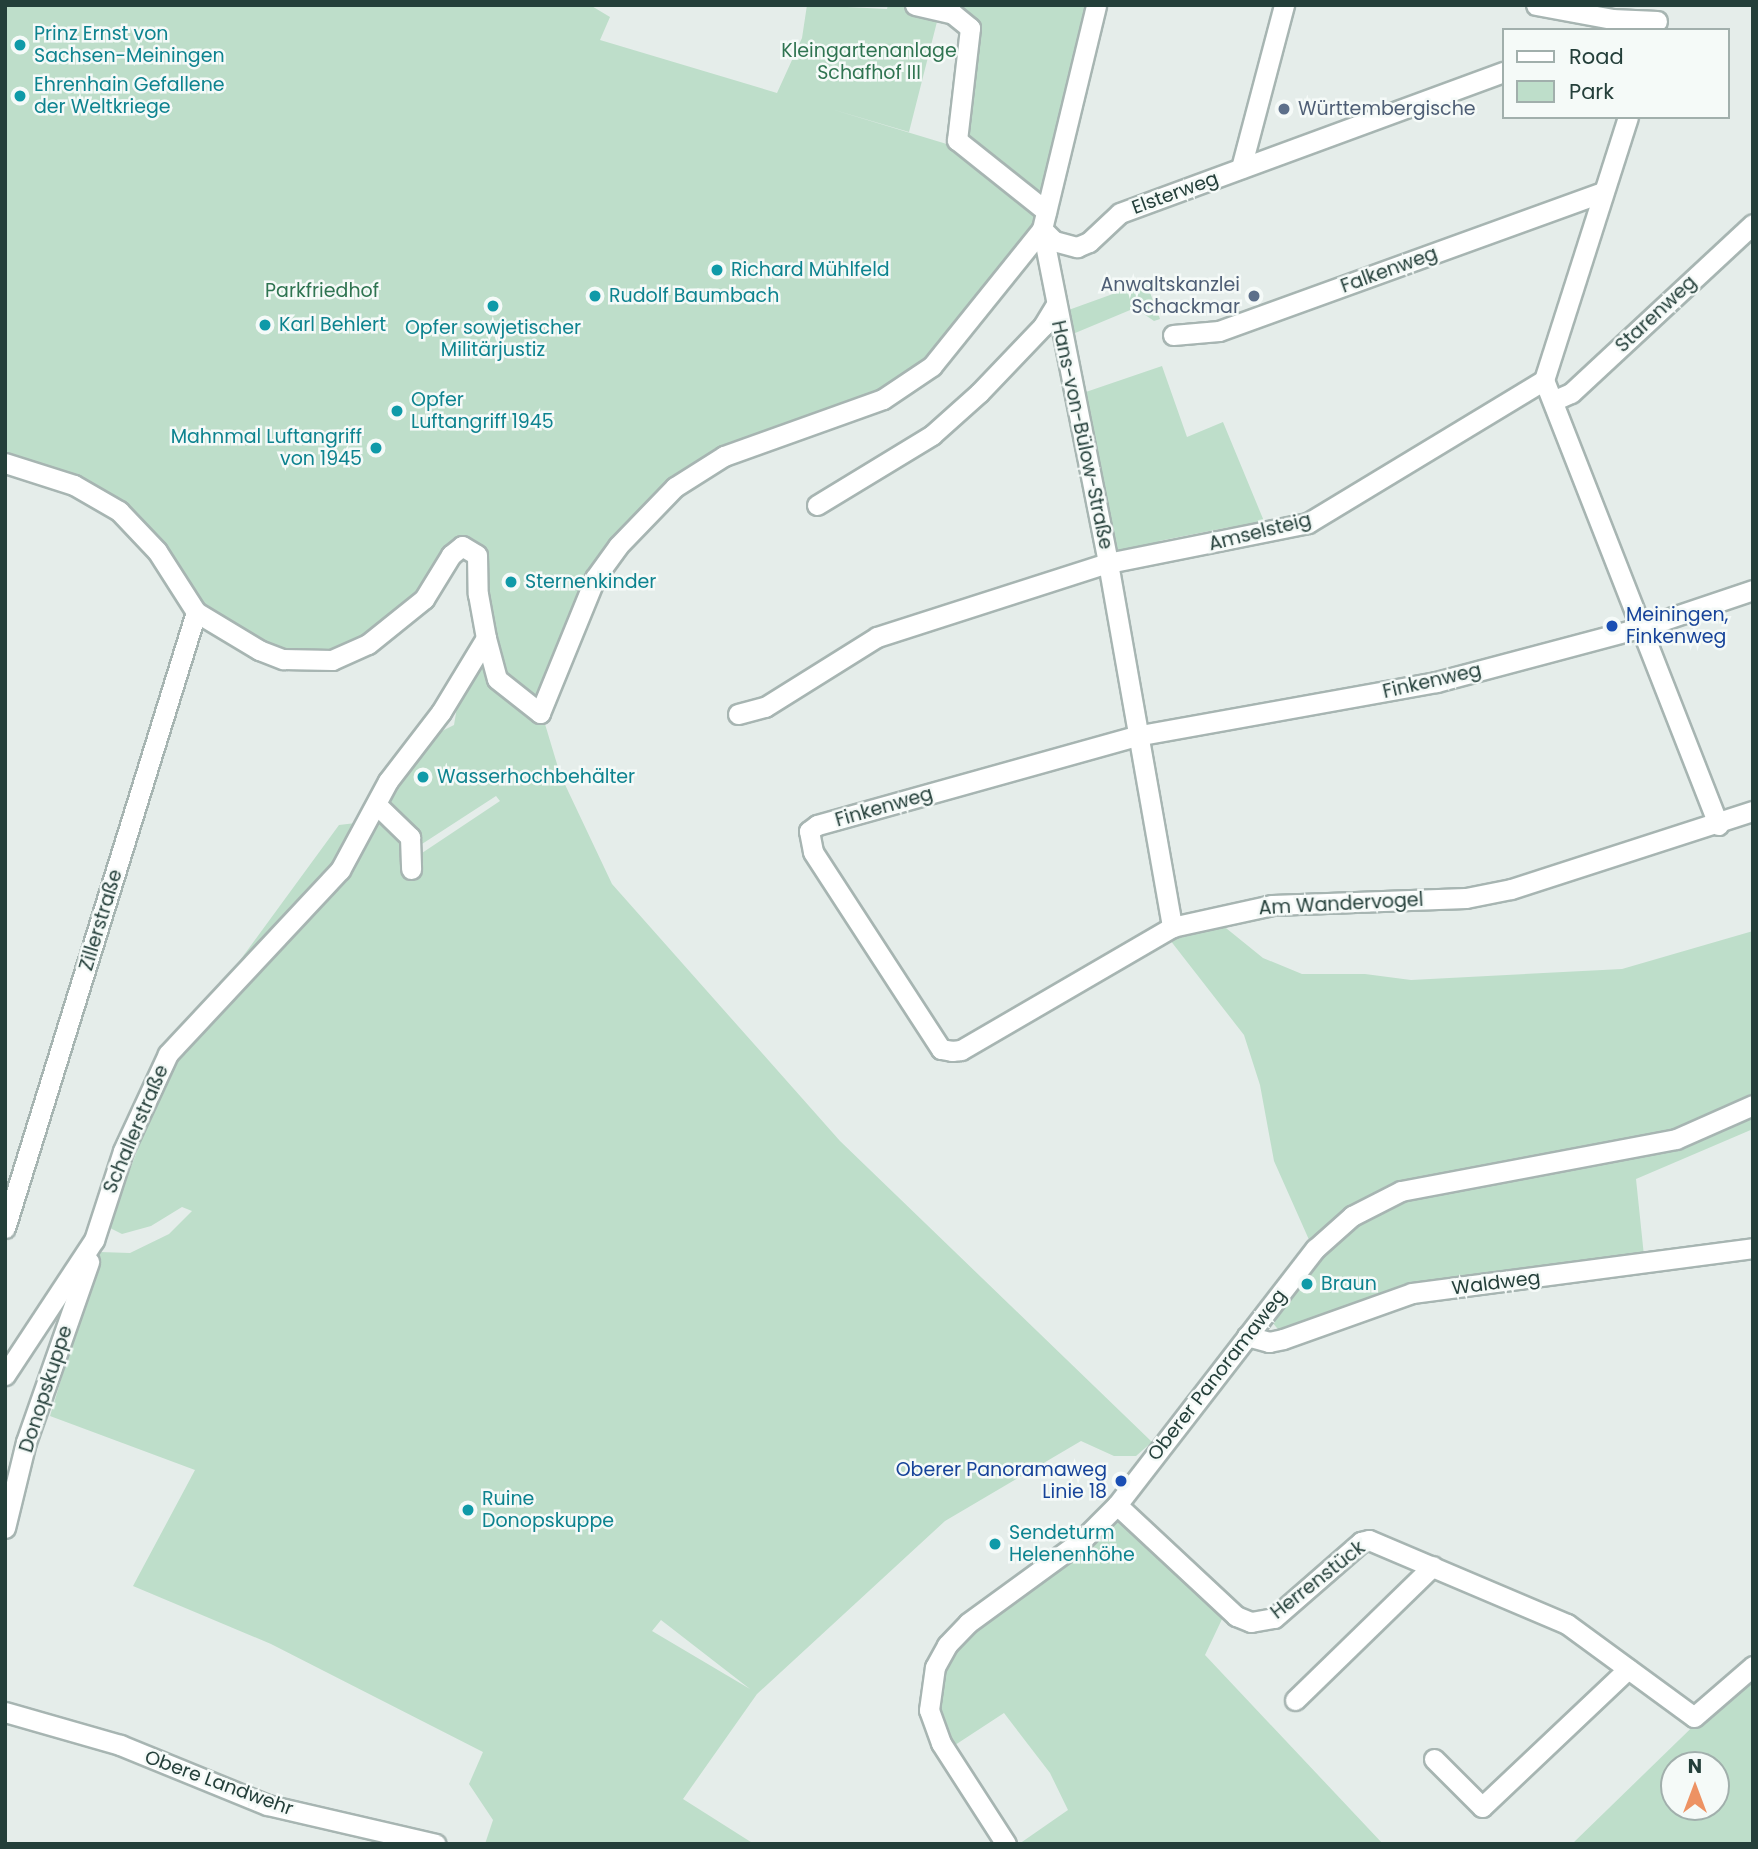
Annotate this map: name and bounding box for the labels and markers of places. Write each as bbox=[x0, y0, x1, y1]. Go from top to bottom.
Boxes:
place label: Prinz Ernst von Sachsen-Meiningen bbox=[34, 23, 225, 67]
marker: Prinz Ernst von Sachsen-Meiningen bbox=[12, 37, 28, 53]
place label: Ehrenhain Gefallene der Weltkriege bbox=[34, 74, 225, 118]
marker: Ehrenhain Gefallene der Weltkriege bbox=[12, 88, 28, 104]
place label: Württembergische bbox=[1298, 98, 1476, 120]
marker: Württembergische bbox=[1276, 101, 1292, 117]
place label: Richard Mühlfeld bbox=[731, 259, 890, 281]
marker: Richard Mühlfeld bbox=[709, 262, 725, 278]
place label: Anwaltskanzlei Schackmar bbox=[1101, 274, 1240, 318]
place label: Rudolf Baumbach bbox=[609, 285, 779, 307]
marker: Rudolf Baumbach bbox=[587, 288, 603, 304]
marker: Anwaltskanzlei Schackmar bbox=[1246, 288, 1262, 304]
marker: Opfer sowjetischer Militärjustiz bbox=[485, 298, 501, 314]
place label: Karl Behlert bbox=[279, 314, 386, 336]
marker: Karl Behlert bbox=[257, 317, 273, 333]
place label: Opfer sowjetischer Militärjustiz bbox=[405, 317, 581, 361]
place label: Opfer Luftangriff 1945 bbox=[411, 389, 554, 433]
marker: Opfer Luftangriff 1945 bbox=[389, 403, 405, 419]
place label: Mahnmal Luftangriff von 1945 bbox=[171, 426, 362, 470]
marker: Mahnmal Luftangriff von 1945 bbox=[368, 440, 384, 456]
place label: Sternenkinder bbox=[525, 571, 656, 593]
marker: Sternenkinder bbox=[503, 574, 519, 590]
place label: Meiningen, Finkenweg bbox=[1626, 604, 1728, 648]
marker: Meiningen, Finkenweg bbox=[1604, 618, 1620, 634]
place label: Wasserhochbehälter bbox=[437, 766, 635, 788]
marker: Wasserhochbehälter bbox=[415, 769, 431, 785]
place label: Braun bbox=[1321, 1273, 1377, 1295]
marker: Braun bbox=[1299, 1276, 1315, 1292]
place label: Oberer Panoramaweg Linie 18 bbox=[896, 1459, 1107, 1503]
marker: Oberer Panoramaweg Linie 18 bbox=[1113, 1473, 1129, 1489]
place label: Ruine Donopskuppe bbox=[482, 1488, 614, 1532]
marker: Ruine Donopskuppe bbox=[460, 1502, 476, 1518]
place label: Sendeturm Helenenhöhe bbox=[1009, 1522, 1135, 1566]
marker: Sendeturm Helenenhöhe bbox=[987, 1536, 1003, 1552]

